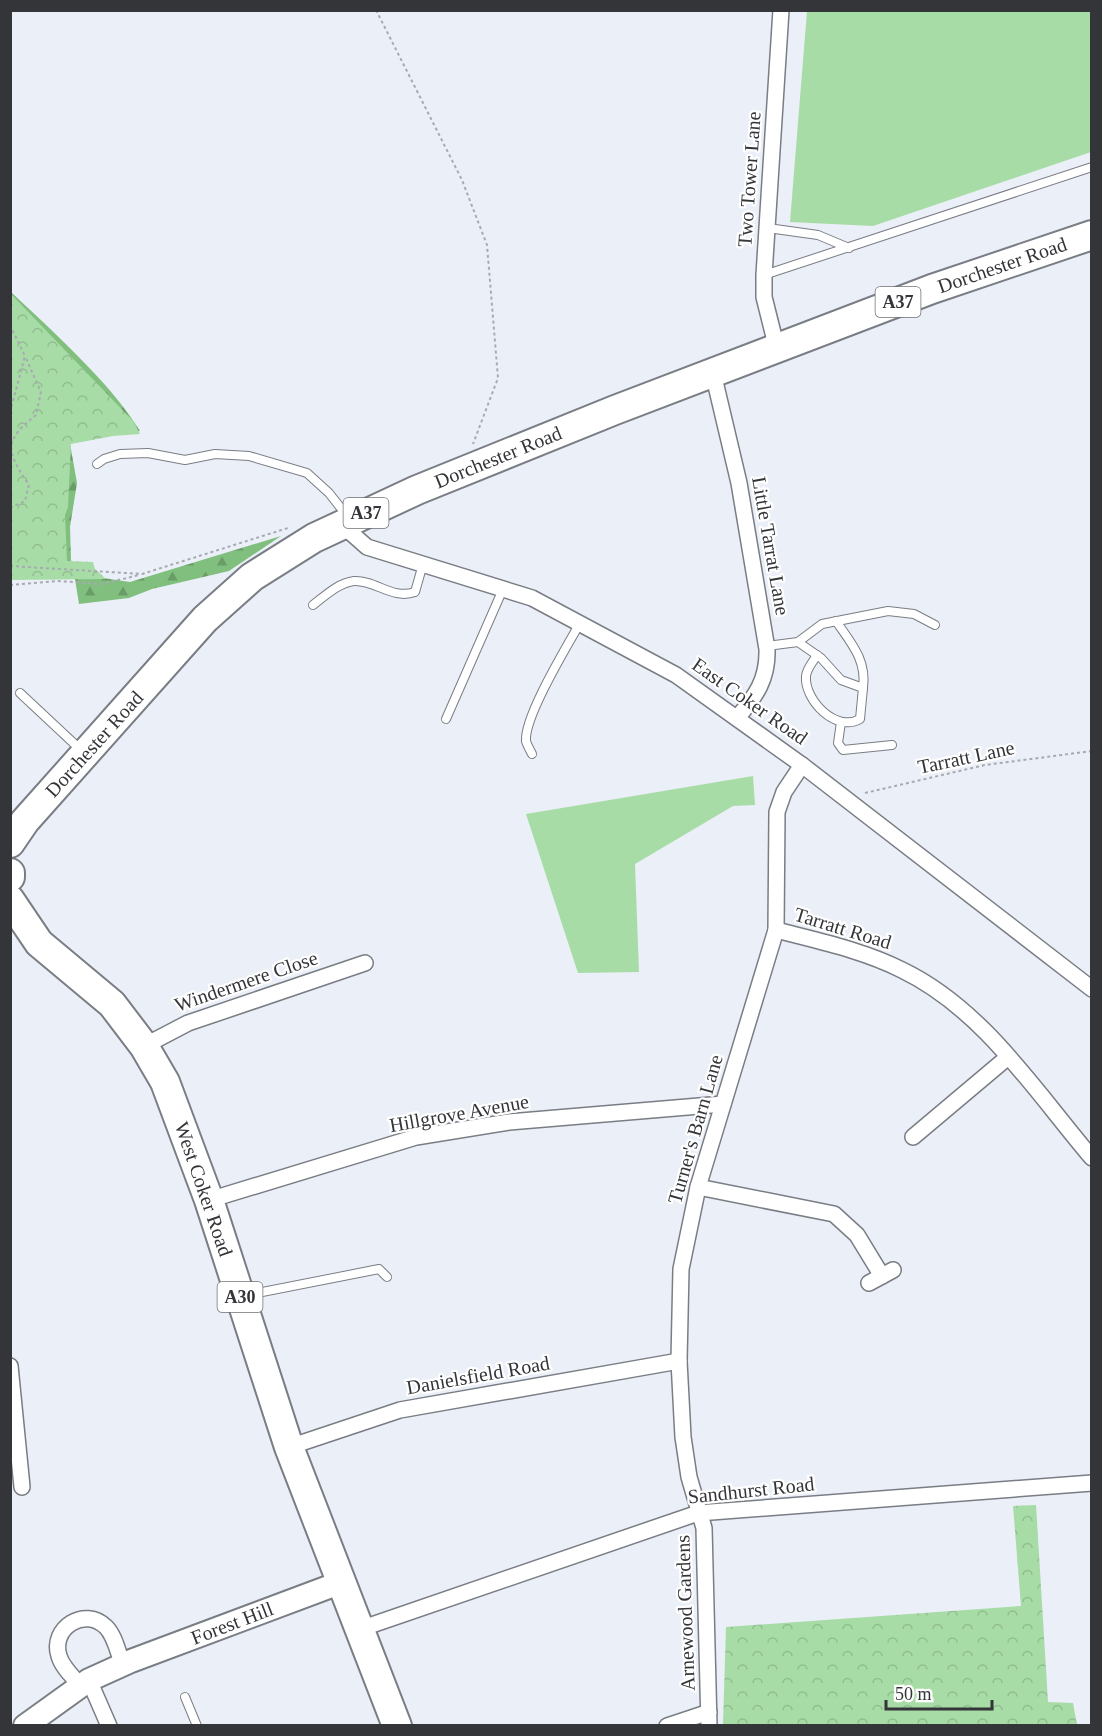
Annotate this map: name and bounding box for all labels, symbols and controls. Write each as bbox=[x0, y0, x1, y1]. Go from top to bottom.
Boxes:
street label: Two Tower Lane bbox=[733, 110, 765, 247]
street label: Dorchester Road bbox=[935, 233, 1069, 297]
road number: A37 bbox=[876, 287, 920, 317]
street label: Dorchester Road bbox=[431, 422, 565, 492]
street label: Little Tarrat Lane bbox=[748, 475, 794, 617]
road number: A37 bbox=[344, 498, 388, 528]
street label: East Coker Road bbox=[688, 653, 812, 749]
street label: Dorchester Road bbox=[41, 686, 147, 802]
street label: Tarratt Lane bbox=[916, 736, 1016, 778]
street label: Tarratt Road bbox=[792, 903, 894, 953]
street label: Windermere Close bbox=[172, 946, 320, 1016]
street label: Turner's Barn Lane bbox=[663, 1052, 727, 1206]
street label: Hillgrove Avenue bbox=[388, 1090, 531, 1137]
street label: West Coker Road bbox=[171, 1119, 237, 1259]
road number: A30 bbox=[218, 1282, 262, 1312]
street label: Danielsfield Road bbox=[405, 1352, 551, 1398]
street label: Sandhurst Road bbox=[687, 1472, 815, 1508]
street label: Arnewood Gardens bbox=[671, 1534, 699, 1691]
street label: Forest Hill bbox=[188, 1597, 277, 1649]
scale bar bbox=[886, 1673, 992, 1711]
text: 50 m bbox=[895, 1684, 932, 1704]

